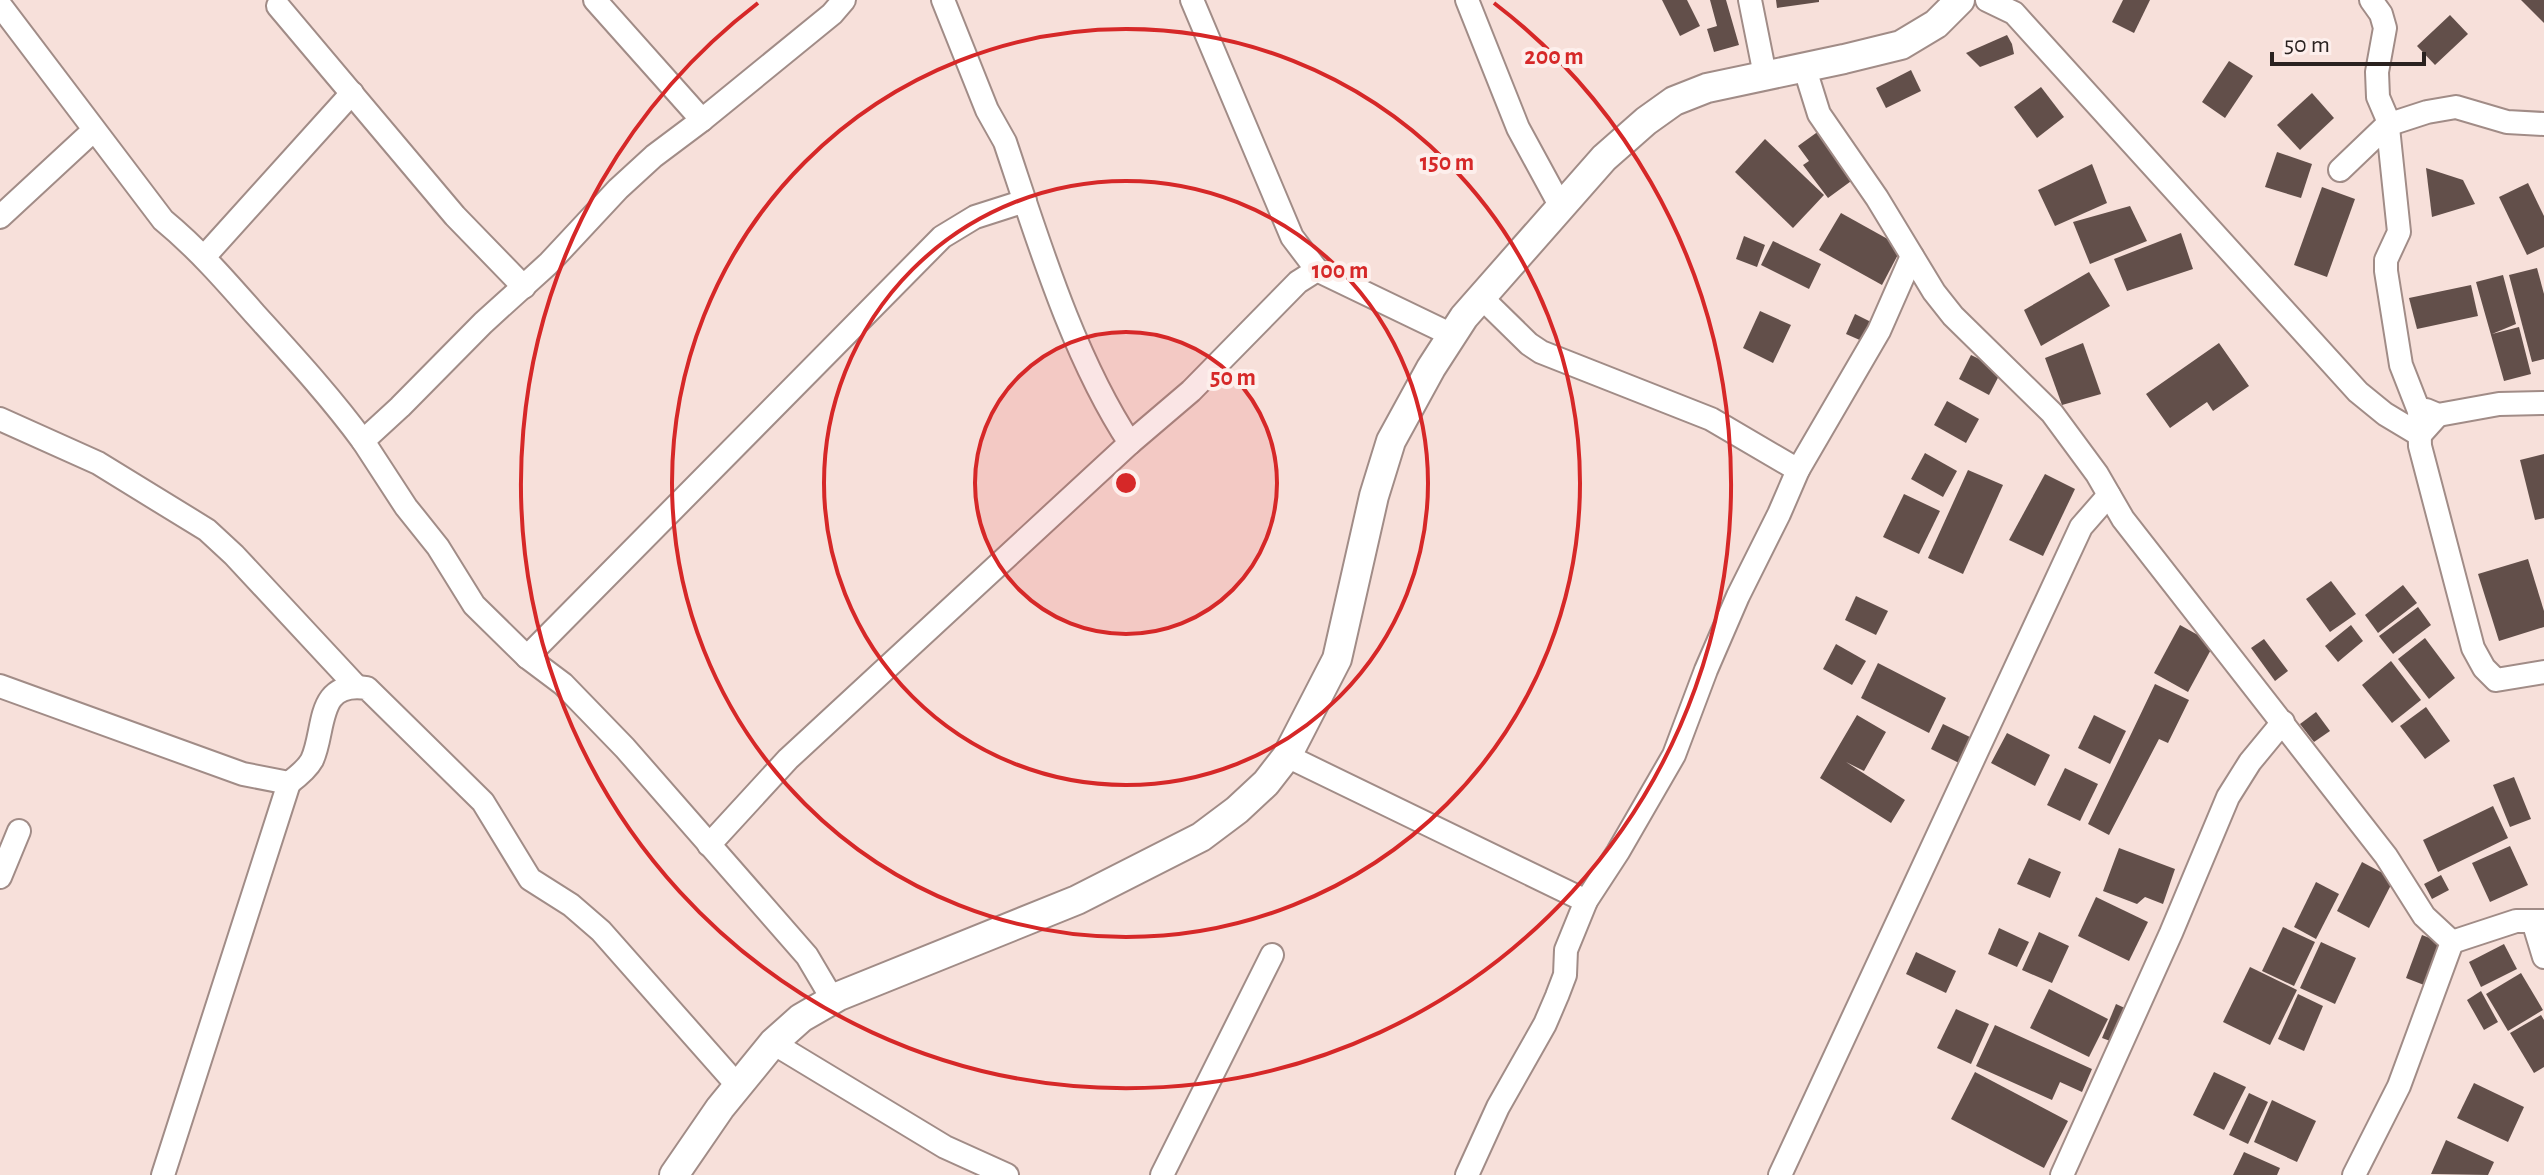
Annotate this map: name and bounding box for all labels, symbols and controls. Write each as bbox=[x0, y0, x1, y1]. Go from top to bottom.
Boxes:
scale bar bbox=[2272, 16, 2424, 66]
text: 50 m bbox=[2284, 33, 2330, 57]
text: 200 m bbox=[1524, 45, 1584, 69]
text: 150 m bbox=[1420, 151, 1474, 175]
text: 100 m bbox=[1312, 259, 1368, 283]
text: 50 m bbox=[1210, 366, 1256, 390]
centre of rings bbox=[1112, 469, 1140, 497]

